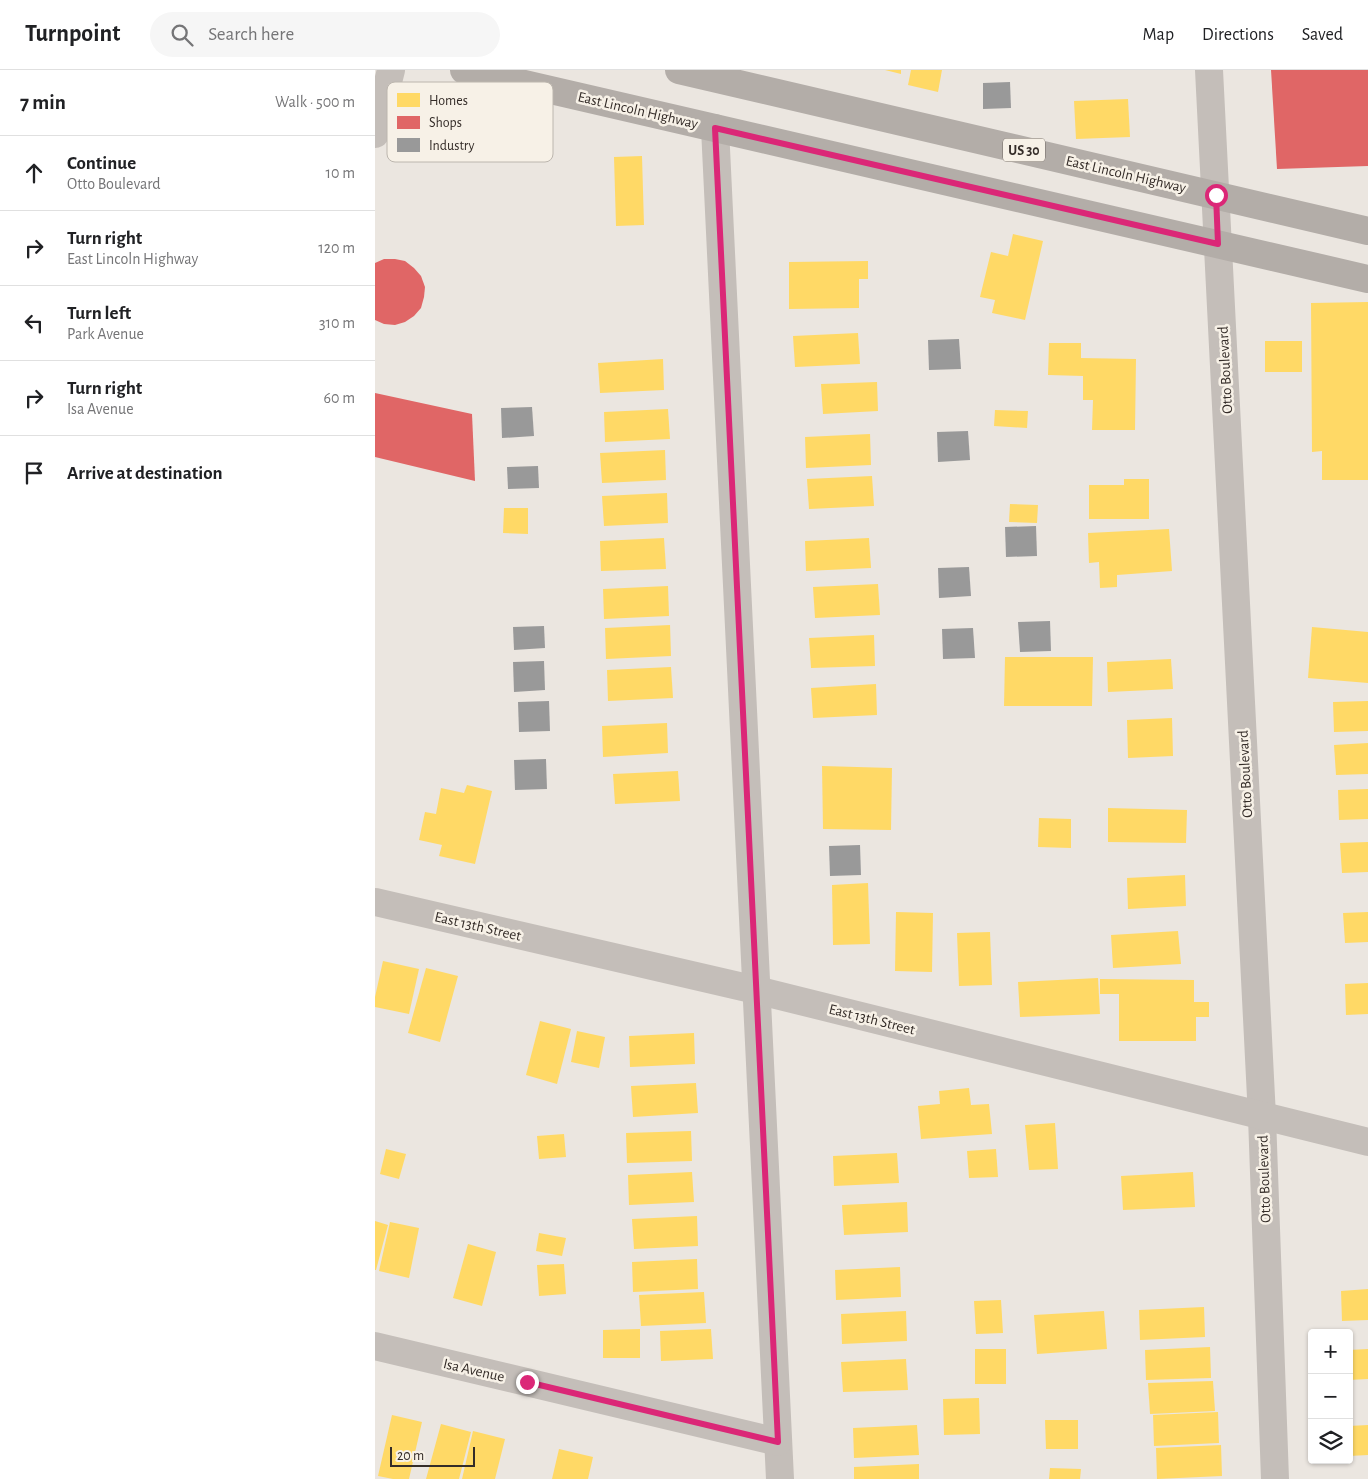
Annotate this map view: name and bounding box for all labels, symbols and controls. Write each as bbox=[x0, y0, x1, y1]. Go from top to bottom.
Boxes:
search box bbox=[150, 12, 500, 57]
icon: search bbox=[168, 21, 196, 49]
text: Turnpoint bbox=[25, 22, 120, 46]
text: Search here bbox=[208, 25, 294, 44]
text: Map bbox=[1143, 26, 1174, 44]
text: Directions bbox=[1202, 26, 1274, 44]
text: Saved bbox=[1302, 26, 1343, 44]
legend bbox=[387, 82, 553, 162]
street label: East Lincoln Highway bbox=[576, 89, 700, 132]
text: 7 min bbox=[20, 92, 66, 113]
text: Walk · 500 m bbox=[275, 94, 355, 110]
text: Homes bbox=[429, 94, 468, 108]
text: Shops bbox=[429, 116, 462, 130]
road number: US 30 bbox=[1003, 138, 1045, 162]
text: Industry bbox=[429, 139, 475, 153]
street label: East Lincoln Highway bbox=[1064, 153, 1188, 196]
text: Continue bbox=[67, 154, 136, 173]
icon: ahead bbox=[20, 159, 48, 187]
text: 10 m bbox=[326, 165, 355, 181]
text: Otto Boulevard bbox=[67, 176, 161, 192]
route start bbox=[1205, 184, 1228, 207]
text: Turn right bbox=[67, 229, 142, 248]
icon: right bbox=[20, 234, 48, 262]
text: 120 m bbox=[318, 240, 355, 256]
text: East Lincoln Highway bbox=[67, 251, 198, 267]
text: Turn left bbox=[67, 304, 131, 323]
icon: left bbox=[20, 309, 48, 337]
text: 310 m bbox=[319, 315, 355, 331]
text: Park Avenue bbox=[67, 326, 144, 342]
street label: Otto Boulevard bbox=[1216, 326, 1235, 414]
text: Turn right bbox=[67, 379, 142, 398]
icon: right bbox=[20, 384, 48, 412]
text: 60 m bbox=[324, 390, 355, 406]
text: Isa Avenue bbox=[67, 401, 134, 417]
icon: arrive bbox=[20, 459, 48, 487]
text: Arrive at destination bbox=[67, 464, 223, 483]
street label: Otto Boulevard bbox=[1236, 730, 1255, 818]
street label: East 13th Street bbox=[433, 909, 523, 944]
street label: East 13th Street bbox=[827, 1002, 917, 1038]
street label: Otto Boulevard bbox=[1255, 1135, 1274, 1223]
map controls bbox=[1308, 1329, 1353, 1464]
button: + bbox=[1308, 1329, 1353, 1374]
street label: Isa Avenue bbox=[442, 1356, 506, 1385]
route end bbox=[516, 1371, 539, 1394]
button: − bbox=[1308, 1374, 1353, 1419]
button: layers bbox=[1308, 1419, 1353, 1464]
scale bar bbox=[390, 1444, 475, 1467]
text: 20 m bbox=[397, 1449, 424, 1463]

